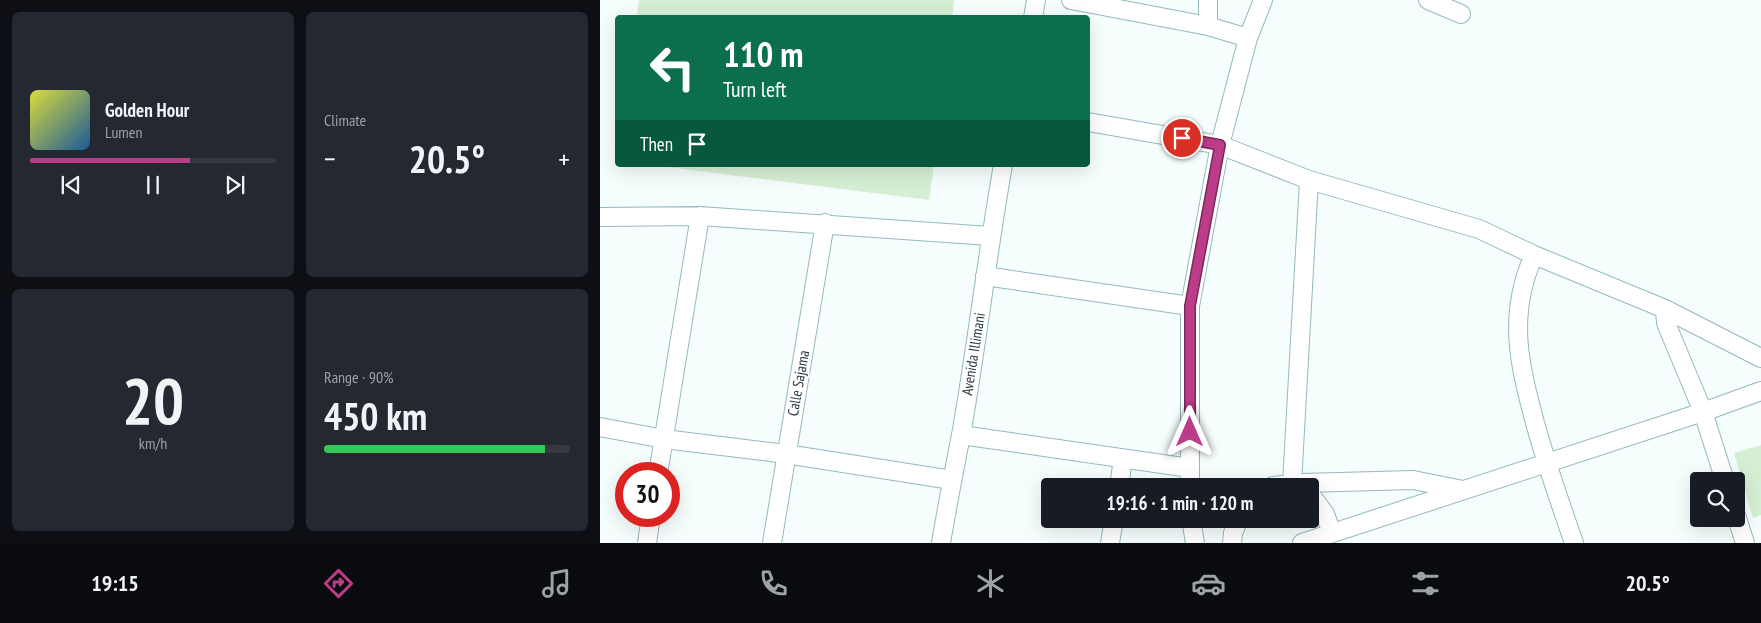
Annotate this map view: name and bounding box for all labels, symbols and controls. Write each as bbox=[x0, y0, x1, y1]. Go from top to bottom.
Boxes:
text: 110 m bbox=[723, 31, 804, 77]
icon: left bbox=[640, 35, 705, 100]
text: Turn left bbox=[723, 75, 787, 103]
text: Golden Hour bbox=[105, 98, 189, 122]
text: Climate bbox=[324, 110, 366, 130]
pin bbox=[1161, 117, 1203, 159]
text: Lumen bbox=[105, 122, 142, 142]
icon: arrive bbox=[1168, 124, 1196, 152]
icon: arrive bbox=[683, 130, 711, 158]
text: Then bbox=[640, 132, 673, 156]
text: 20.5° bbox=[409, 134, 485, 183]
text: − bbox=[324, 140, 336, 177]
text: + bbox=[558, 140, 570, 177]
icon: previous bbox=[57, 171, 85, 199]
icon: pause bbox=[139, 171, 167, 199]
icon: next bbox=[221, 171, 249, 199]
street label: Avenida Illimani bbox=[957, 311, 989, 397]
street label: Calle Sajama bbox=[783, 349, 813, 417]
text: 20 bbox=[122, 358, 184, 442]
text: Range · 90% bbox=[324, 367, 393, 387]
text: 450 km bbox=[324, 391, 427, 440]
position arrow bbox=[1163, 405, 1215, 457]
text: km/h bbox=[139, 433, 167, 453]
speed limit sign: 30 bbox=[615, 462, 680, 527]
map controls bbox=[1690, 472, 1745, 527]
button: search bbox=[1690, 472, 1745, 527]
text: 19:16 · 1 min · 120 m bbox=[1107, 491, 1253, 515]
icon: directions bbox=[321, 566, 356, 601]
icon: music bbox=[539, 566, 574, 601]
icon: phone bbox=[756, 566, 791, 601]
icon: climate bbox=[973, 566, 1008, 601]
icon: car bbox=[1191, 566, 1226, 601]
icon: filters bbox=[1408, 566, 1443, 601]
text: 19:15 bbox=[91, 569, 139, 597]
text: 20.5° bbox=[1626, 569, 1670, 597]

